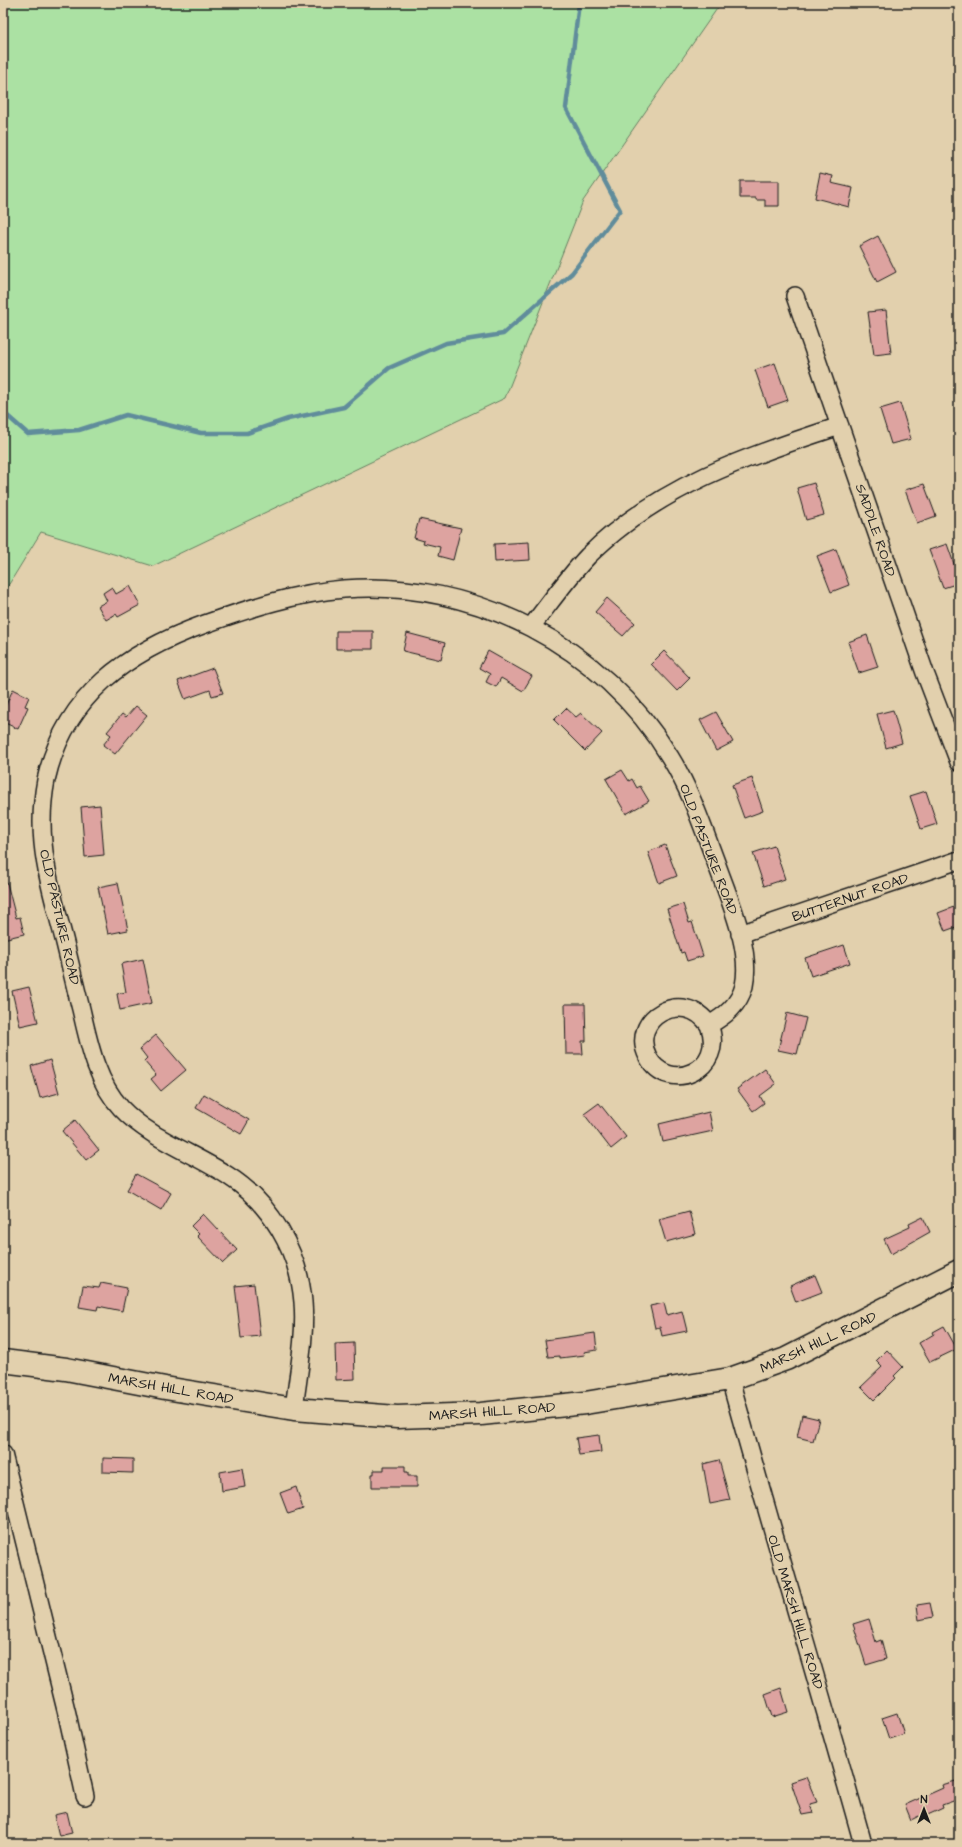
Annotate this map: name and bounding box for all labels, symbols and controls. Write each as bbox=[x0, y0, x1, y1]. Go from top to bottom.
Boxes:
street label: SADDLE ROAD bbox=[850, 481, 900, 579]
street label: OLD PASTURE ROAD bbox=[674, 781, 742, 918]
street label: OLD PASTURE ROAD bbox=[34, 847, 84, 987]
street label: BUTTERNUT ROAD bbox=[789, 869, 911, 927]
street label: MARSH HILL ROAD bbox=[757, 1307, 880, 1379]
street label: MARSH HILL ROAD bbox=[107, 1368, 235, 1410]
street label: MARSH HILL ROAD bbox=[428, 1398, 556, 1426]
street label: OLD MARSH HILL ROAD bbox=[762, 1533, 828, 1692]
north arrow bbox=[904, 1789, 944, 1829]
text: N bbox=[921, 1792, 928, 1807]

